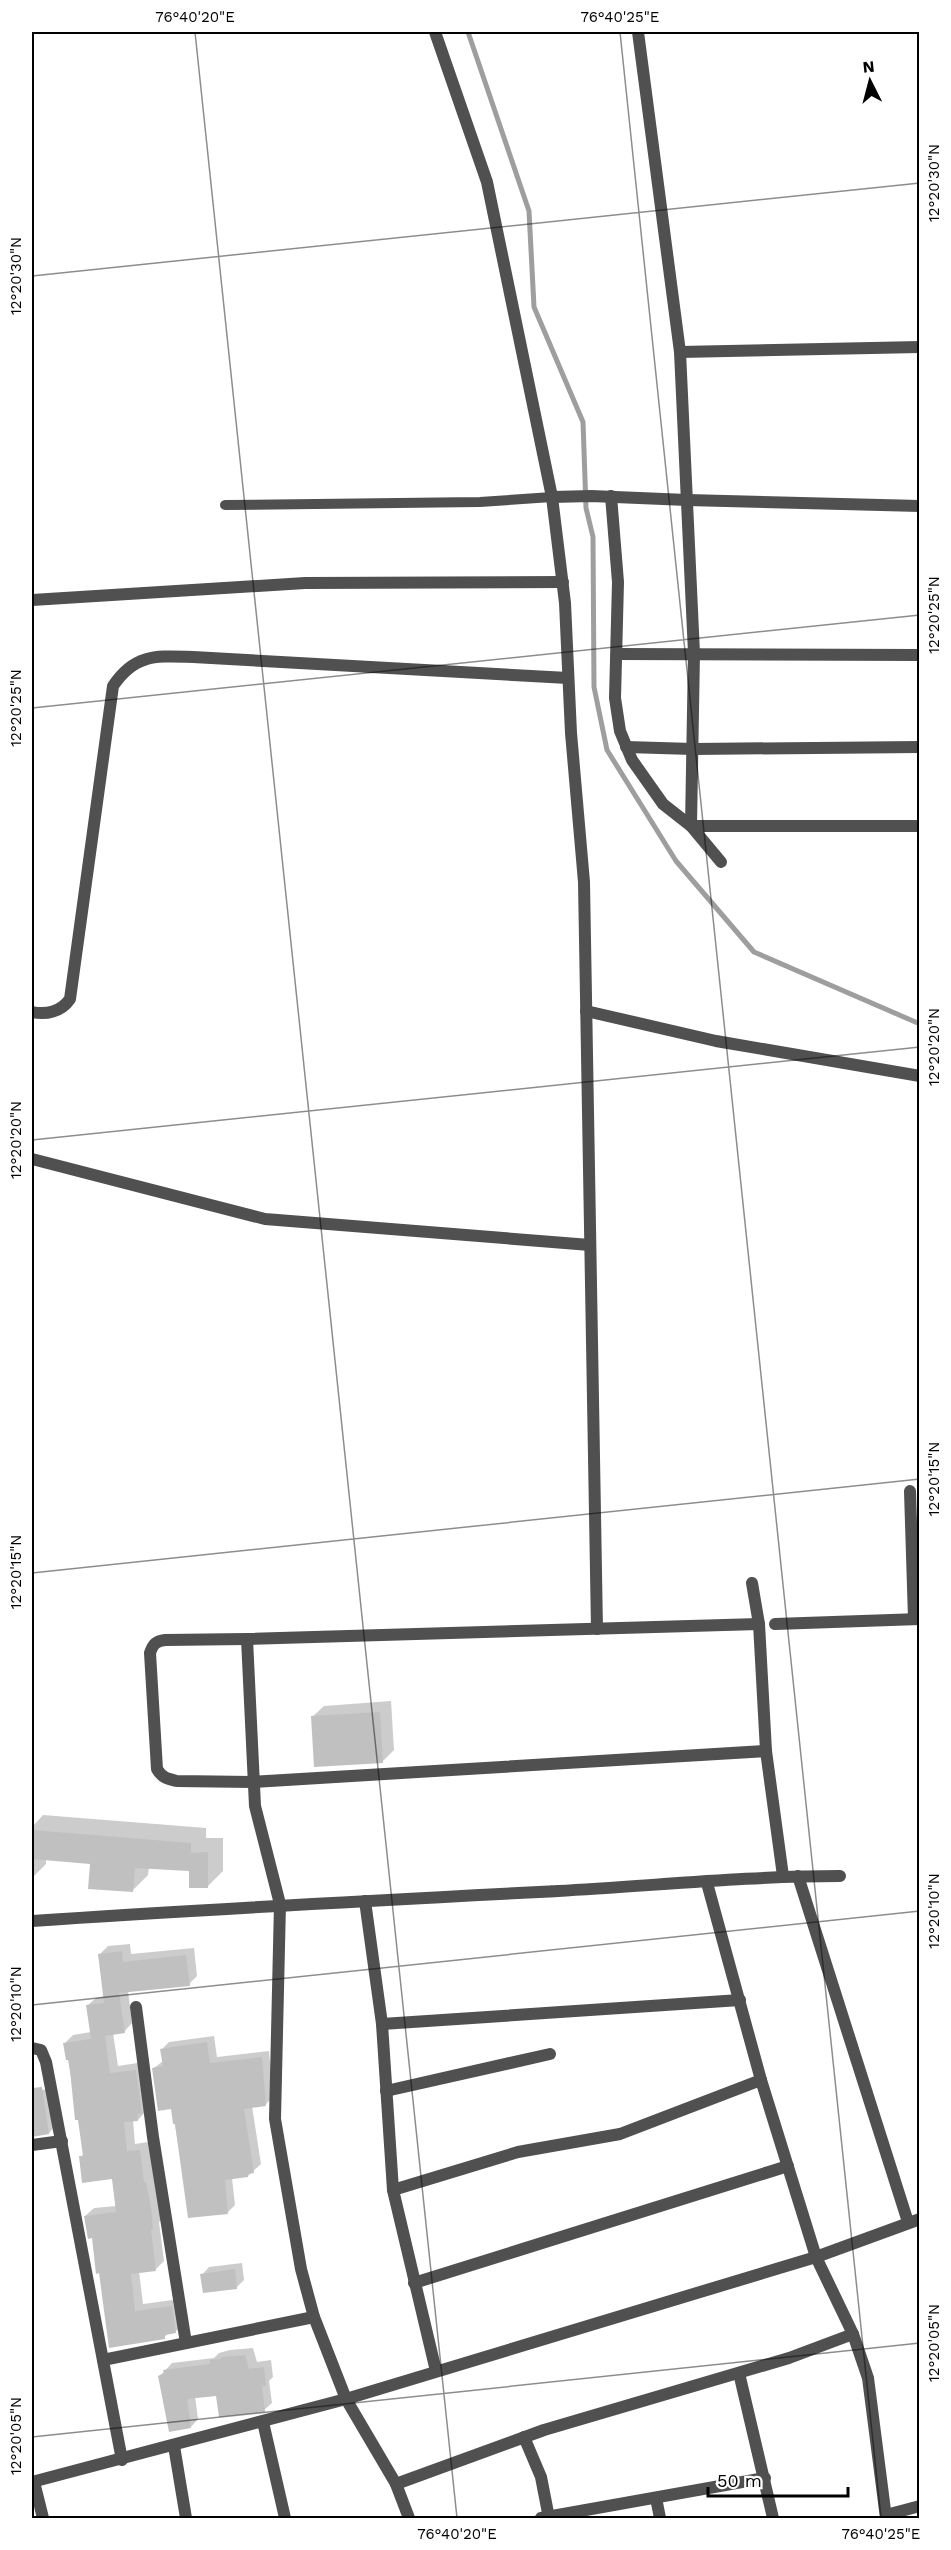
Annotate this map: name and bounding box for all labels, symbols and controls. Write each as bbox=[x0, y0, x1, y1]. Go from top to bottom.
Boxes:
text: 76°40'20"E bbox=[155, 8, 235, 26]
text: 76°40'25"E bbox=[581, 8, 659, 26]
north arrow bbox=[840, 51, 900, 111]
text: N bbox=[862, 57, 875, 77]
text: 12°20'30"N bbox=[925, 144, 943, 222]
text: 12°20'30"N bbox=[7, 237, 25, 315]
text: 12°20'25"N bbox=[925, 576, 943, 654]
text: 12°20'25"N bbox=[7, 669, 25, 747]
text: 12°20'20"N bbox=[925, 1008, 943, 1086]
text: 12°20'20"N bbox=[7, 1101, 25, 1179]
text: 12°20'15"N bbox=[925, 1442, 943, 1516]
text: 12°20'15"N bbox=[7, 1535, 25, 1609]
text: 12°20'10"N bbox=[925, 1873, 943, 1949]
text: 12°20'10"N bbox=[7, 1966, 25, 2042]
text: 12°20'05"N bbox=[925, 2304, 943, 2382]
text: 12°20'05"N bbox=[7, 2397, 25, 2475]
scale bar bbox=[708, 2460, 848, 2498]
text: 50 m bbox=[717, 2470, 762, 2491]
text: 76°40'20"E bbox=[417, 2525, 497, 2543]
text: 76°40'25"E bbox=[842, 2525, 920, 2543]

